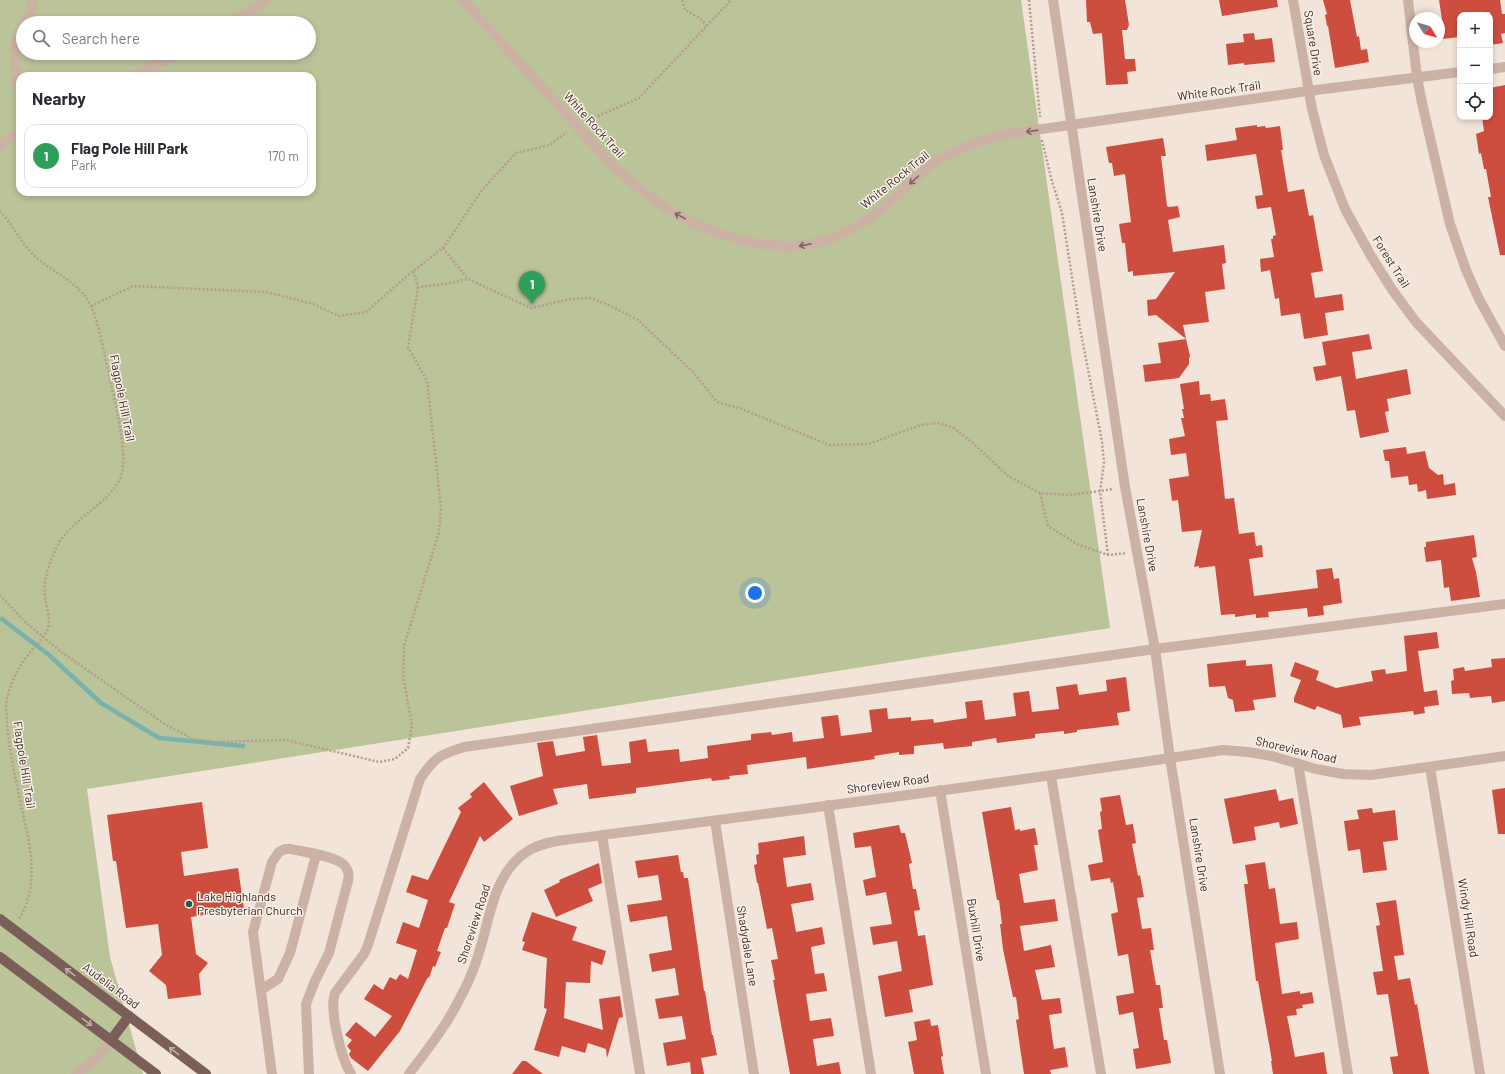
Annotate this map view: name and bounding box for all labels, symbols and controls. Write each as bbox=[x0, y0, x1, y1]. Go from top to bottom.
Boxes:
street label: Square Drive bbox=[1302, 9, 1326, 77]
north arrow bbox=[1409, 12, 1445, 48]
map controls bbox=[1457, 12, 1493, 120]
button: + bbox=[1457, 12, 1493, 48]
search box bbox=[16, 16, 316, 60]
icon: search bbox=[30, 27, 52, 49]
text: Search here bbox=[62, 29, 140, 47]
button: − bbox=[1457, 48, 1493, 84]
street label: White Rock Trail bbox=[1176, 77, 1261, 103]
button: locate bbox=[1457, 84, 1493, 120]
text: Nearby bbox=[32, 88, 86, 108]
street label: White Rock Trail bbox=[561, 88, 628, 160]
one-way arrow bbox=[1026, 127, 1039, 135]
text: Flag Pole Hill Park bbox=[71, 139, 188, 157]
street label: White Rock Trail bbox=[857, 147, 931, 211]
text: 1 bbox=[44, 148, 48, 164]
text: 170 m bbox=[268, 148, 299, 164]
text: Park bbox=[71, 157, 97, 173]
one-way arrow bbox=[909, 175, 919, 184]
street label: Lanshire Drive bbox=[1085, 177, 1111, 253]
one-way arrow bbox=[675, 212, 687, 219]
street label: Forest Trail bbox=[1370, 233, 1413, 290]
one-way arrow bbox=[799, 242, 812, 250]
pin: 1 bbox=[519, 271, 545, 304]
street label: Flagpole Hill Trail bbox=[108, 353, 138, 442]
street label: Lanshire Drive bbox=[1135, 497, 1161, 573]
your location bbox=[745, 583, 765, 603]
street label: Flagpole Hill Trail bbox=[11, 720, 39, 809]
street label: Shoreview Road bbox=[1254, 733, 1338, 765]
street label: Shoreview Road bbox=[846, 770, 930, 796]
street label: Lanshire Drive bbox=[1187, 817, 1213, 893]
street label: Windy Hill Road bbox=[1456, 877, 1482, 958]
street label: Shoreview Road bbox=[454, 882, 493, 965]
place label: Lake Highlands Presbyterian Church bbox=[197, 889, 303, 917]
street label: Buxhill Drive bbox=[965, 897, 989, 962]
marker: Lake Highlands Presbyterian Church bbox=[184, 899, 194, 909]
street label: Shadydale Lane bbox=[735, 905, 761, 987]
street label: Audelia Road bbox=[80, 959, 143, 1011]
one-way arrow bbox=[65, 968, 76, 977]
one-way arrow bbox=[81, 1018, 92, 1026]
one-way arrow bbox=[169, 1046, 180, 1055]

